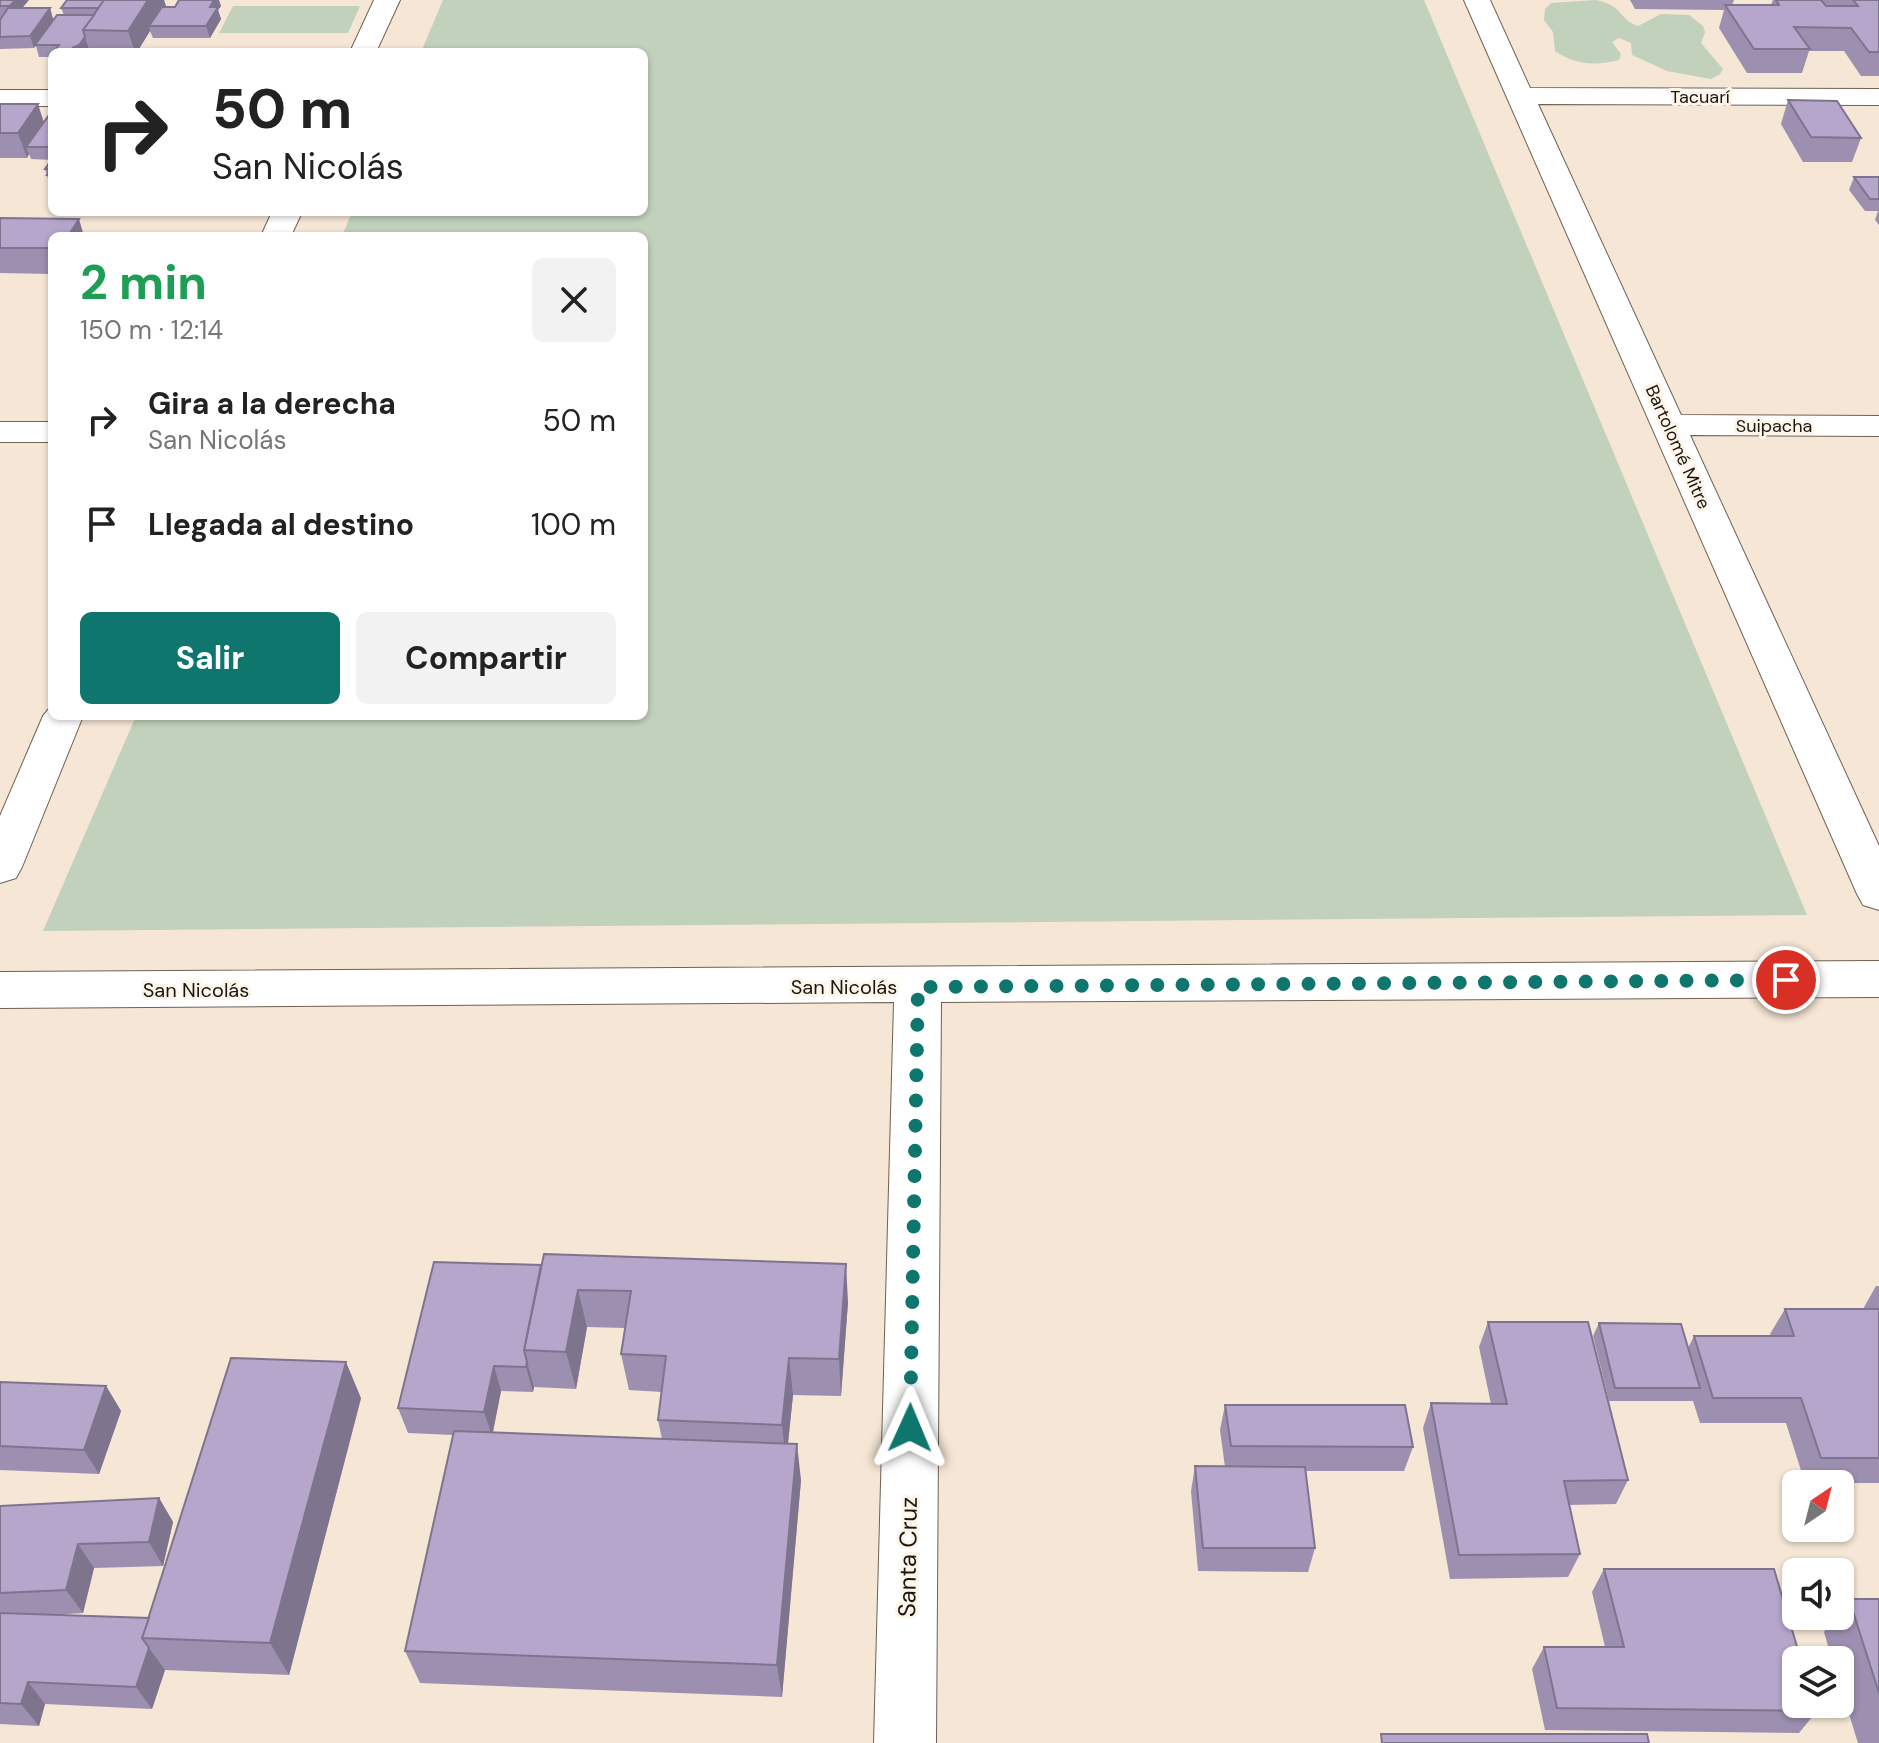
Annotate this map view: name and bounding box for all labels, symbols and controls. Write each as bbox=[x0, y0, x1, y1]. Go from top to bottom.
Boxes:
text: 50 m bbox=[212, 72, 352, 145]
icon: right bbox=[80, 80, 184, 184]
street label: Tacuarí bbox=[1670, 85, 1730, 109]
text: San Nicolás bbox=[212, 143, 404, 190]
text: 2 min bbox=[80, 251, 207, 314]
button: close bbox=[532, 258, 616, 342]
text: 150 m · 12:14 bbox=[80, 313, 223, 347]
street label: Bartolomé Mitre bbox=[1640, 381, 1716, 513]
text: Gira a la derecha bbox=[148, 384, 396, 423]
icon: right bbox=[80, 398, 124, 442]
text: 50 m bbox=[542, 401, 616, 440]
street label: Suipacha bbox=[1736, 414, 1812, 438]
text: San Nicolás bbox=[148, 423, 287, 457]
icon: arrive bbox=[80, 502, 124, 546]
text: Llegada al destino bbox=[148, 505, 414, 544]
text: 100 m bbox=[531, 505, 616, 544]
button: Salir bbox=[80, 612, 340, 704]
button: Compartir bbox=[356, 612, 616, 704]
pin bbox=[1752, 946, 1820, 1014]
icon: arrive bbox=[1764, 958, 1808, 1002]
street label: San Nicolás bbox=[791, 974, 897, 1000]
street label: San Nicolás bbox=[143, 977, 249, 1003]
position arrow bbox=[868, 1386, 952, 1470]
north arrow bbox=[1782, 1470, 1854, 1542]
map controls bbox=[1782, 1470, 1854, 1718]
street label: Santa Cruz bbox=[891, 1497, 924, 1617]
button: sound bbox=[1782, 1558, 1854, 1630]
button: layers bbox=[1782, 1646, 1854, 1718]

